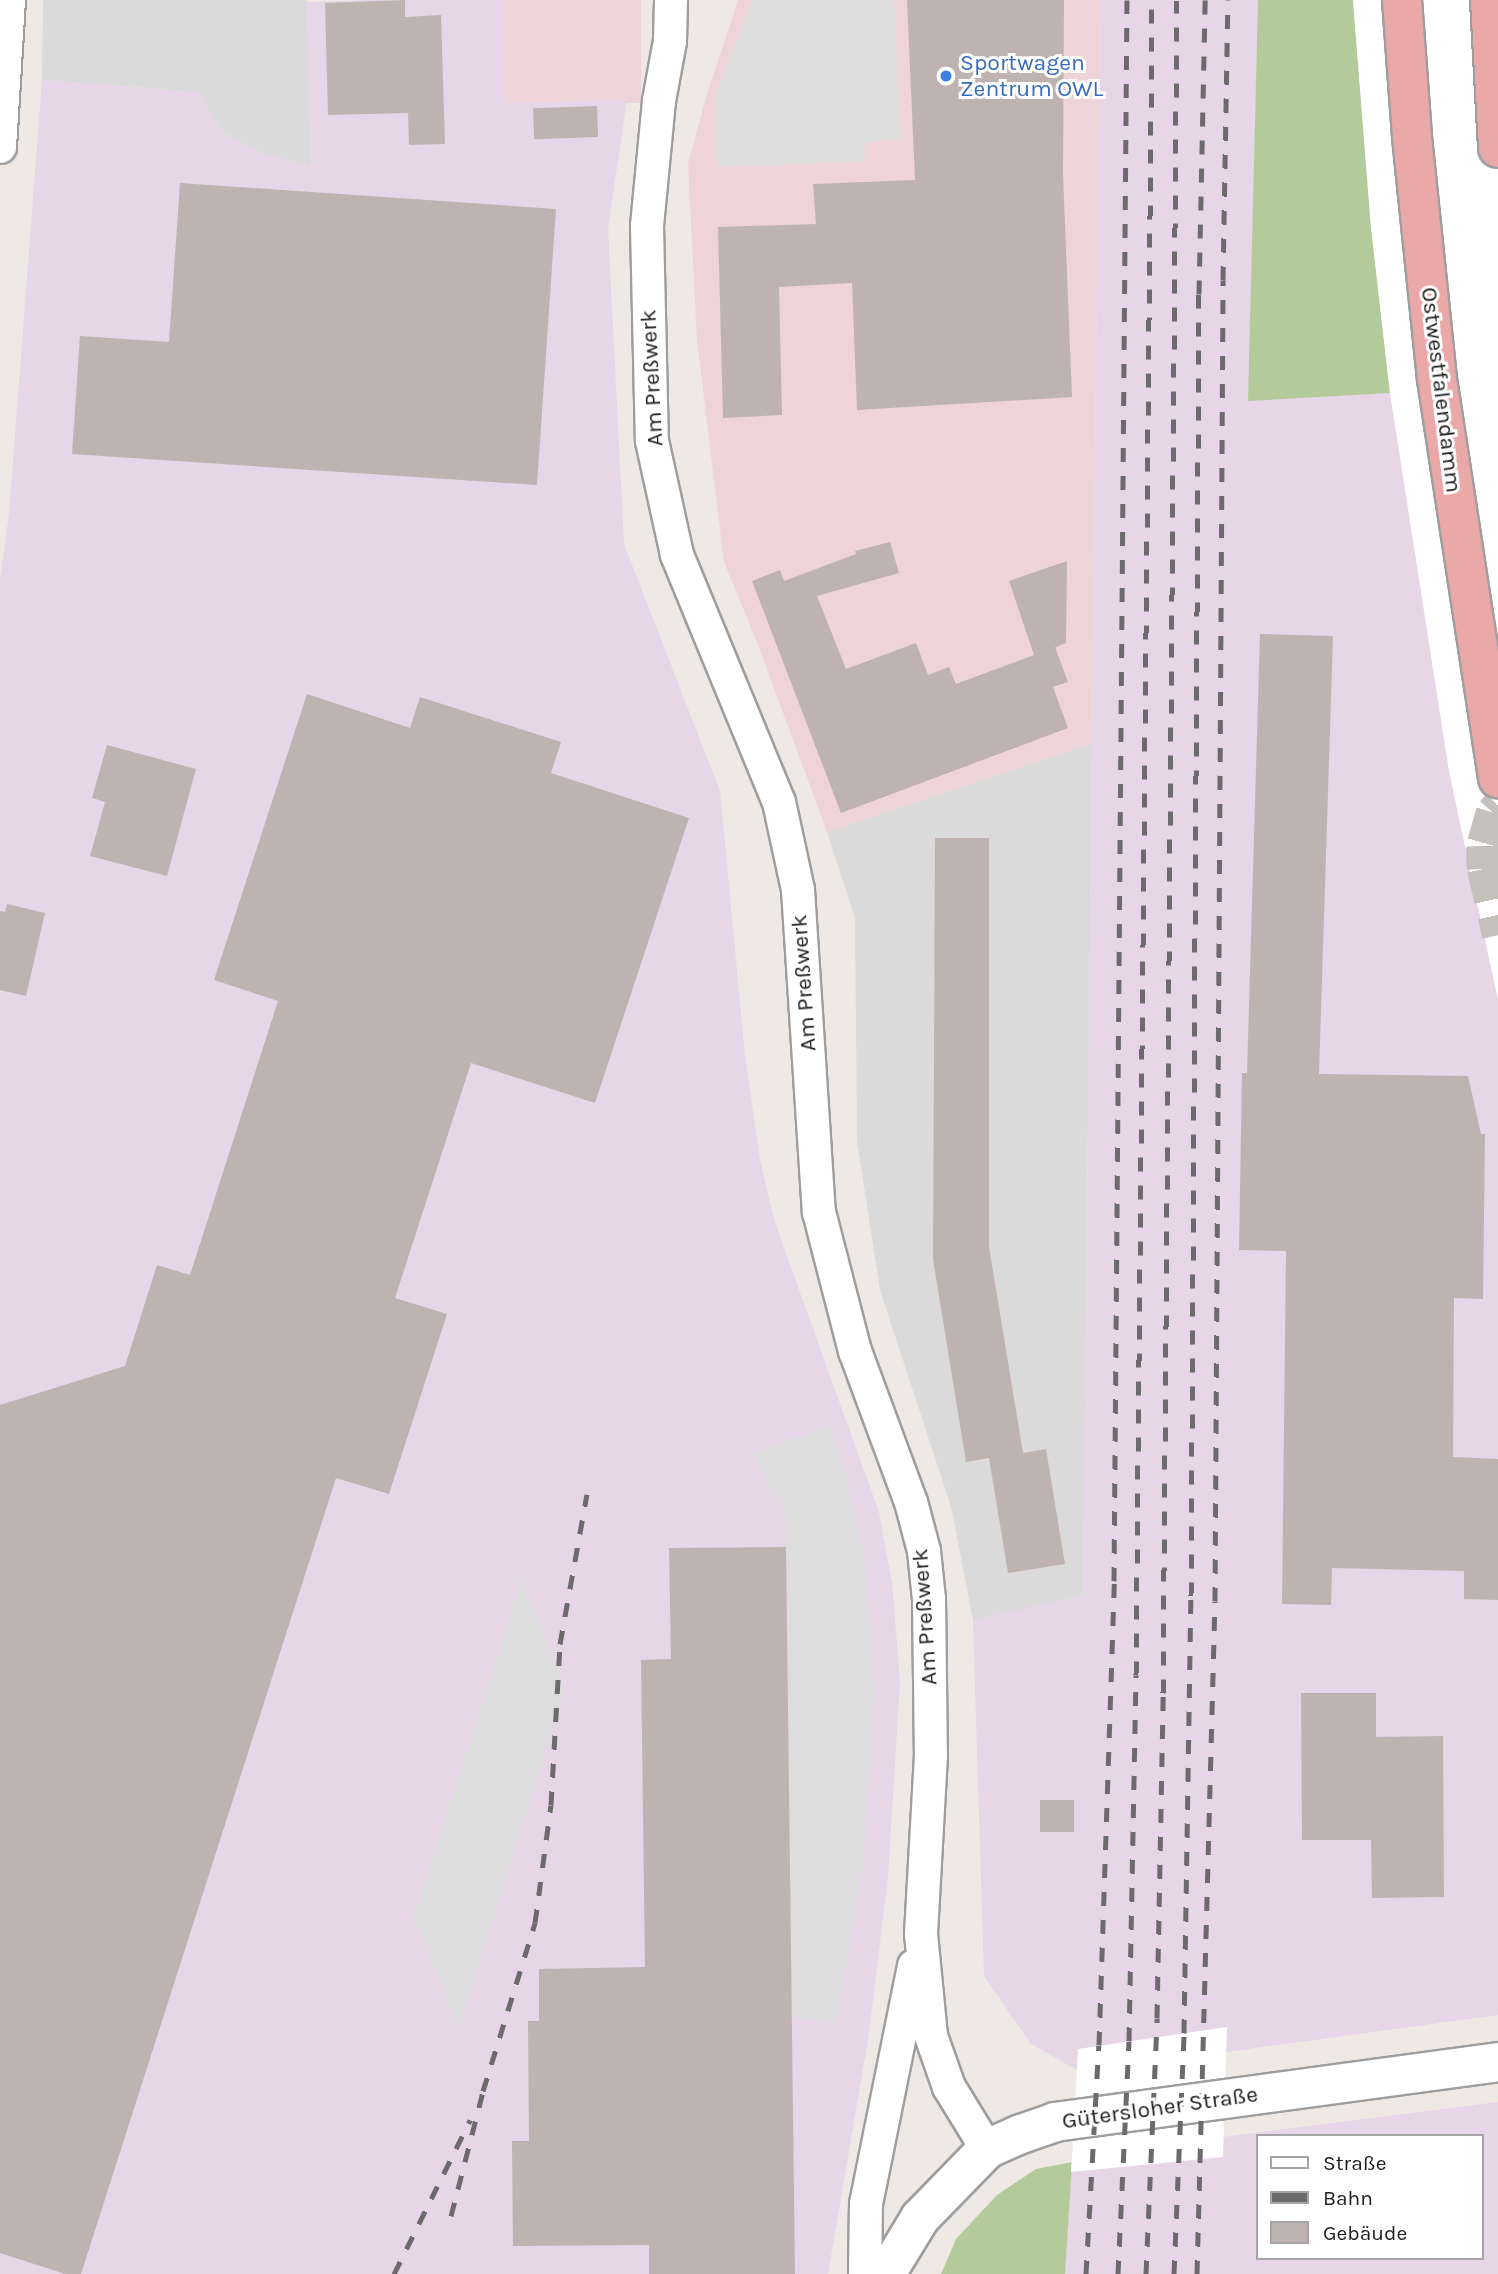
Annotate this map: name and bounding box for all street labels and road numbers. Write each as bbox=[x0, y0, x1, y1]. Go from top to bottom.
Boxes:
street label: Ostwestfalendamm bbox=[1415, 286, 1467, 494]
street label: Am Preßwerk bbox=[635, 309, 669, 447]
street label: Am Preßwerk bbox=[785, 914, 823, 1052]
street label: Am Preßwerk bbox=[906, 1548, 944, 1686]
street label: Gütersloher Straße bbox=[1060, 2081, 1260, 2135]

